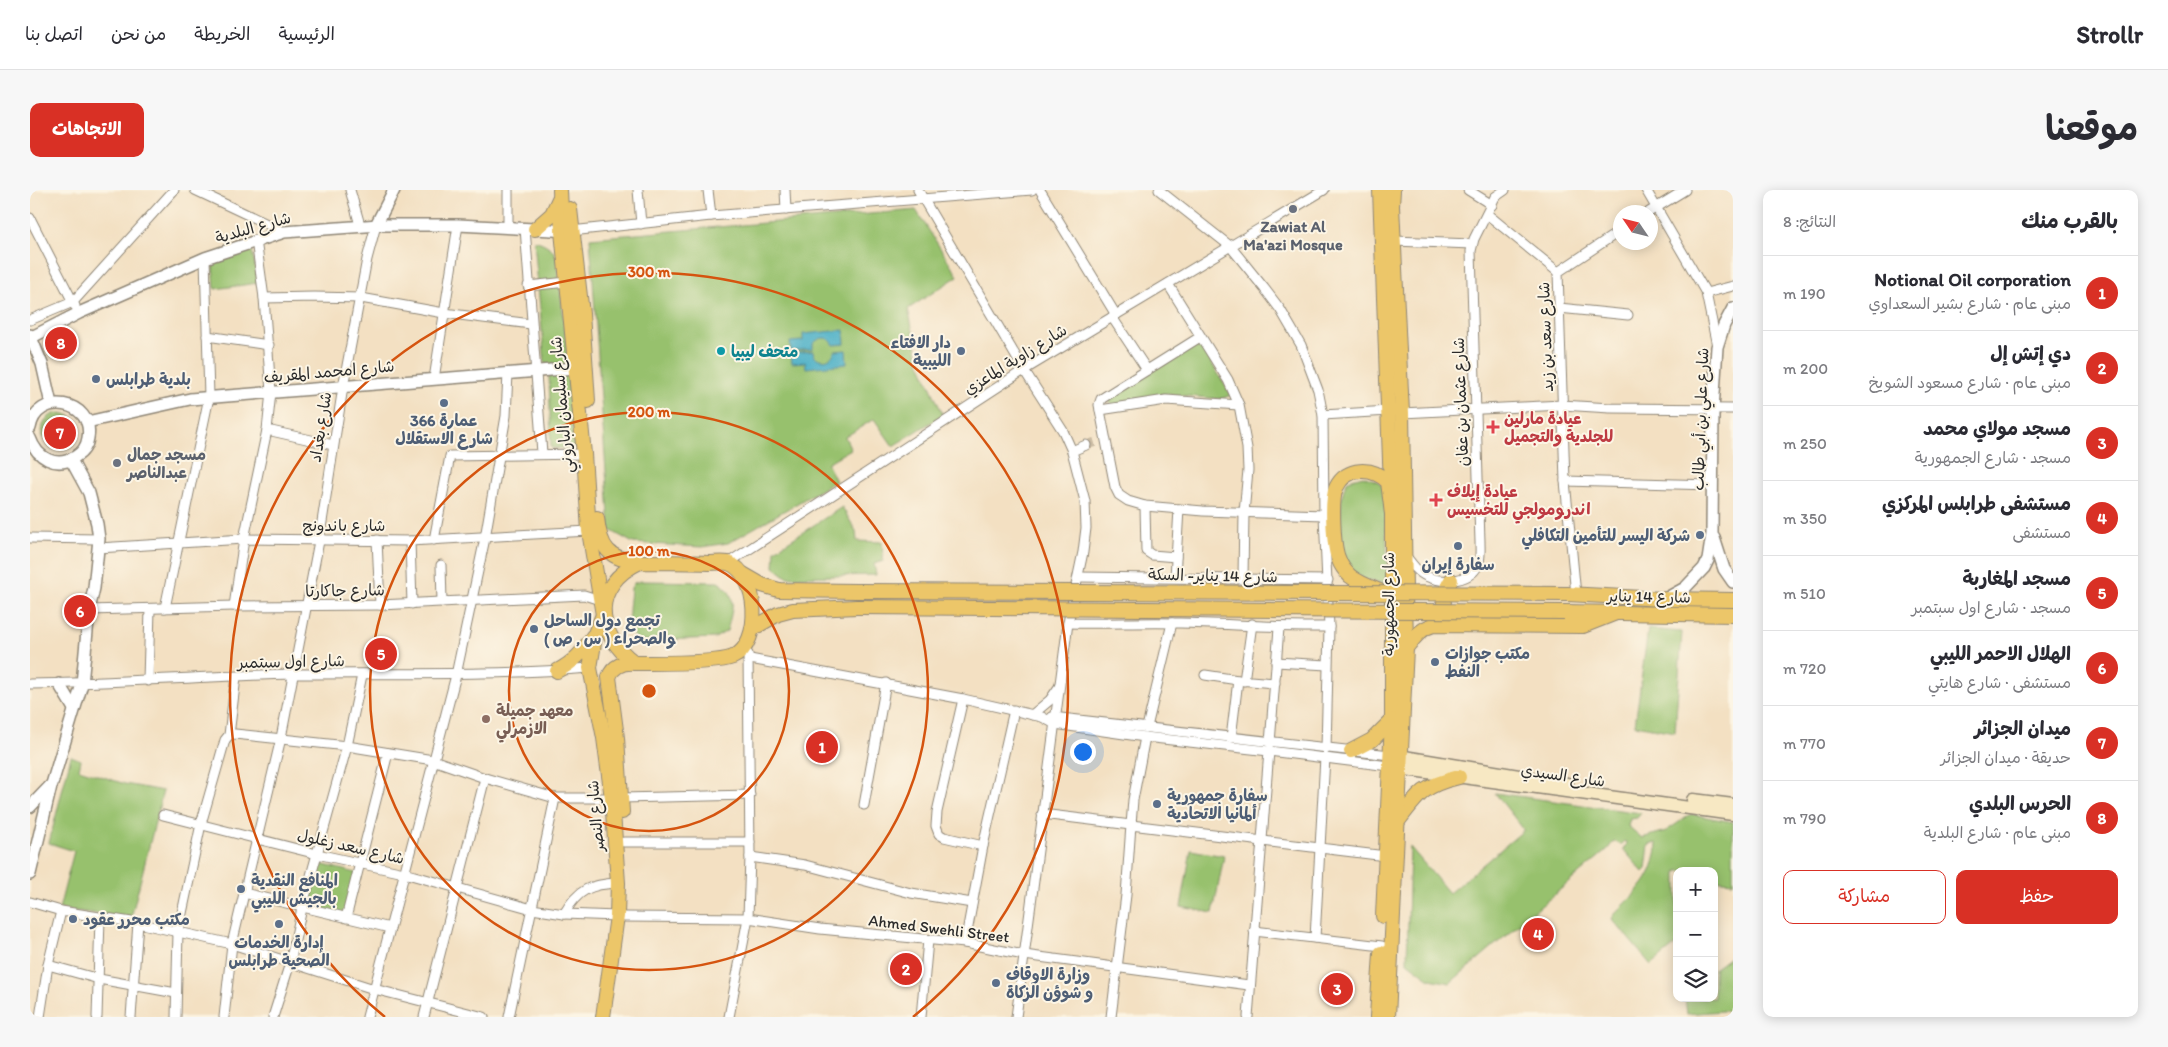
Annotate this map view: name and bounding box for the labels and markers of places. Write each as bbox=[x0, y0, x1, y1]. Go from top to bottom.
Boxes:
marker: Zawiat Al Ma'azi Mosque bbox=[1287, 203, 1299, 215]
place label: Zawiat Al Ma'azi Mosque bbox=[1243, 217, 1343, 255]
pin: 8 bbox=[45, 324, 77, 362]
place label: دار اﻻفتاء الليبية bbox=[891, 333, 951, 370]
place label: متحف ليبيا bbox=[731, 342, 798, 361]
marker: متحف ليبيا bbox=[715, 345, 727, 357]
marker: دار اﻻفتاء الليبية bbox=[955, 345, 967, 357]
place label: بلدية طرابلس bbox=[106, 370, 191, 389]
marker: بلدية طرابلس bbox=[90, 373, 102, 385]
marker: عمارة 366 شارع الاستقلال bbox=[438, 397, 450, 409]
place label: عيادة مارلين للجلدية والتجميل bbox=[1504, 409, 1614, 447]
place label: عمارة 366 شارع الاستقلال bbox=[395, 411, 493, 450]
pin: 7 bbox=[44, 414, 76, 452]
marker: عيادة مارلين للجلدية والتجميل bbox=[1486, 420, 1500, 434]
place label: مسجد جمال عبدالناصر bbox=[125, 445, 206, 482]
marker: مسجد جمال عبدالناصر bbox=[111, 457, 123, 469]
place label: عيادة إيلاف اندرومولجي للتخسيس bbox=[1447, 482, 1590, 524]
marker: عيادة إيلاف اندرومولجي للتخسيس bbox=[1429, 493, 1443, 507]
place label: شركة اليسر للتأمين التكافلي bbox=[1522, 525, 1690, 550]
marker: شركة اليسر للتأمين التكافلي bbox=[1694, 529, 1706, 541]
marker: سفارة إيران bbox=[1452, 540, 1464, 552]
place label: سفارة إيران bbox=[1421, 555, 1495, 575]
pin: 6 bbox=[64, 592, 96, 630]
place label: تجمع دول الساحل والصحراء ( س , ص ) bbox=[544, 611, 676, 649]
marker: تجمع دول الساحل والصحراء ( س , ص ) bbox=[528, 623, 540, 635]
pin: 5 bbox=[365, 635, 397, 673]
place label: مكتب جوازات النفط bbox=[1445, 644, 1530, 681]
marker: مكتب جوازات النفط bbox=[1429, 656, 1441, 668]
centre of rings bbox=[640, 682, 658, 700]
place label: معهد جميلة الازمرلي bbox=[496, 701, 573, 743]
marker: معهد جميلة الازمرلي bbox=[480, 713, 492, 725]
pin: 1 bbox=[806, 728, 838, 766]
place label: سفارة جمهورية ألمانيا الاتحادية bbox=[1167, 786, 1268, 823]
marker: سفارة جمهورية ألمانيا الاتحادية bbox=[1151, 798, 1163, 810]
place label: المنافع النقدية بالجيش الليبي bbox=[251, 871, 338, 913]
marker: المنافع النقدية بالجيش الليبي bbox=[235, 883, 247, 895]
place label: مكتب محرر عقود bbox=[83, 910, 190, 930]
marker: مكتب محرر عقود bbox=[67, 913, 79, 925]
pin: 4 bbox=[1522, 915, 1554, 953]
marker: إدارة الخدمات الصحية طرابلس bbox=[273, 918, 285, 930]
place label: إدارة الخدمات الصحية طرابلس bbox=[229, 933, 329, 970]
pin: 2 bbox=[890, 950, 922, 988]
place label: وزارة الاوقاف و شوؤن الزكاة bbox=[1006, 965, 1093, 1003]
pin: 3 bbox=[1321, 970, 1353, 1008]
marker: وزارة الاوقاف و شوؤن الزكاة bbox=[990, 977, 1002, 989]

